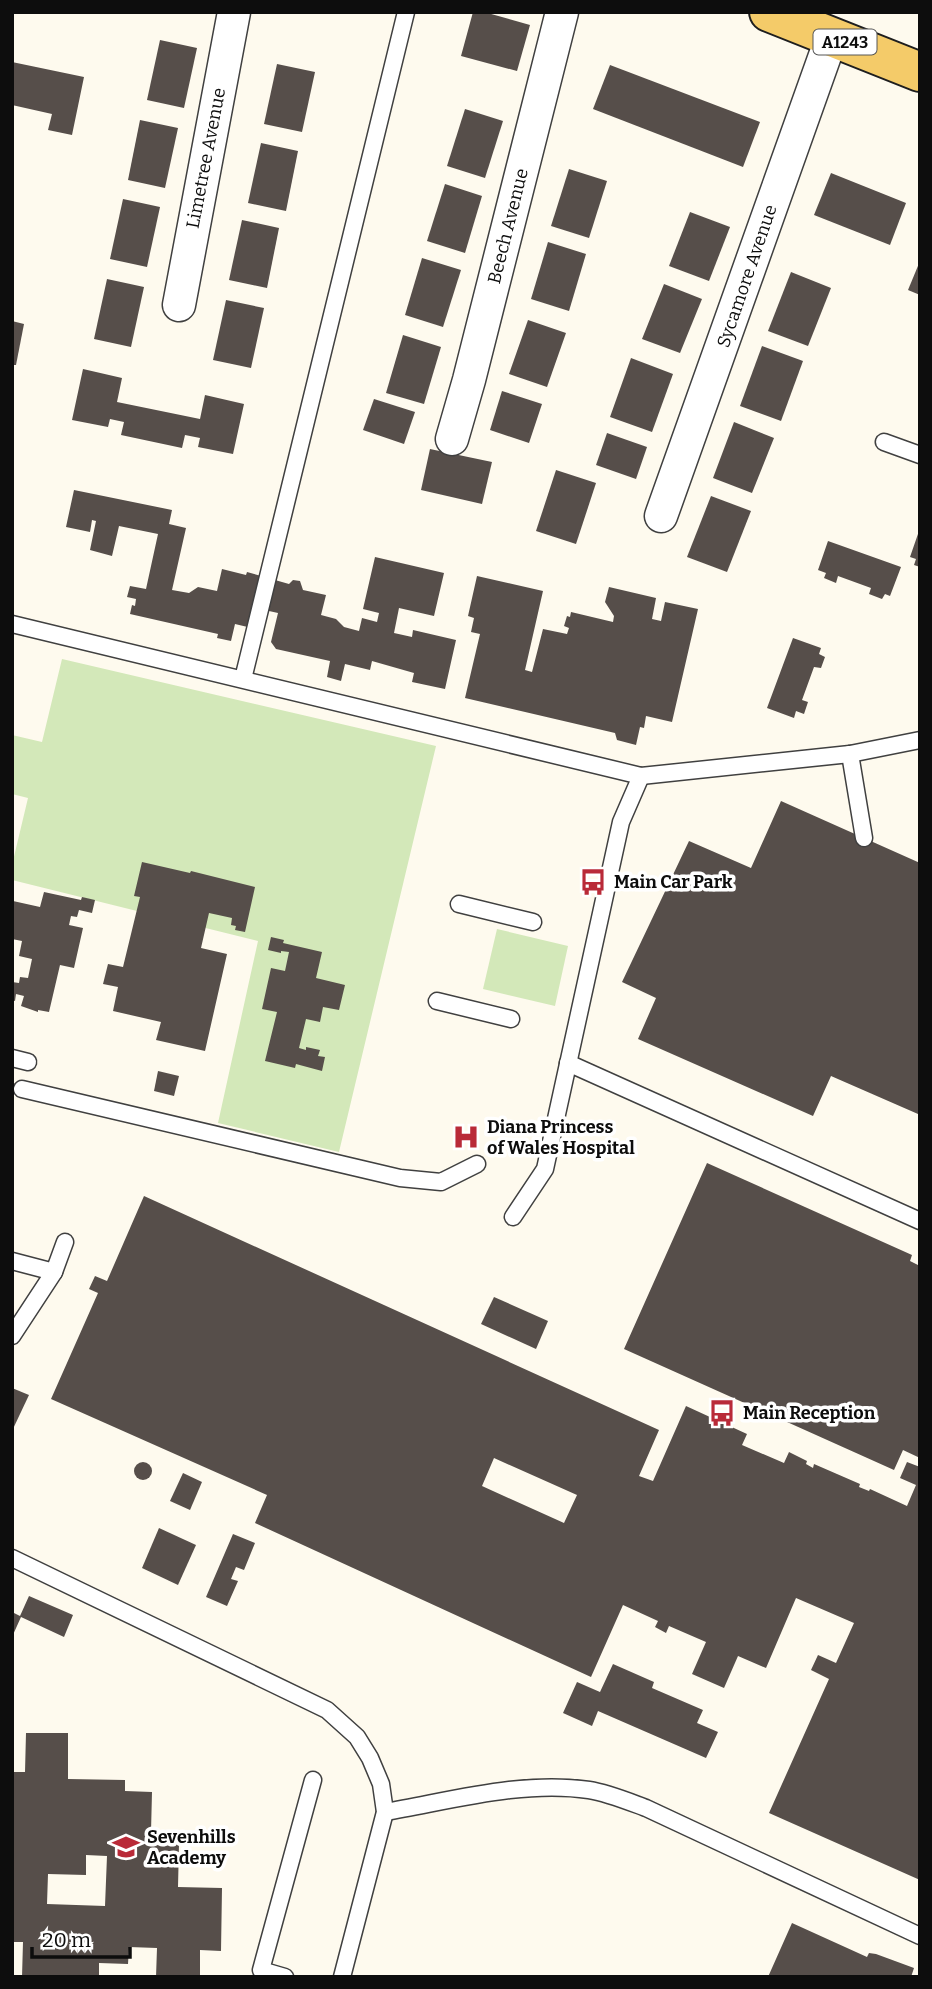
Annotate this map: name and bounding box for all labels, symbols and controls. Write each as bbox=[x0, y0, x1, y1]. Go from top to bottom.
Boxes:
road number: A1243 bbox=[814, 30, 876, 54]
street label: Limetree Avenue bbox=[182, 86, 230, 230]
street label: Beech Avenue bbox=[483, 166, 533, 286]
street label: Sycamore Avenue bbox=[712, 202, 782, 350]
bus stop icon: Main Car Park bbox=[578, 867, 608, 897]
place label: Main Car Park bbox=[614, 871, 733, 893]
place label: Diana Princess of Wales Hospital bbox=[487, 1116, 635, 1159]
hospital icon: Diana Princess of Wales Hospital bbox=[451, 1122, 481, 1152]
bus stop icon: Main Reception bbox=[707, 1398, 737, 1428]
place label: Main Reception bbox=[743, 1402, 876, 1424]
place label: Sevenhills Academy bbox=[147, 1826, 236, 1869]
school or university icon: Sevenhills Academy bbox=[111, 1832, 141, 1862]
scale bar bbox=[32, 1916, 130, 1960]
text: 20 m bbox=[42, 1927, 91, 1953]

